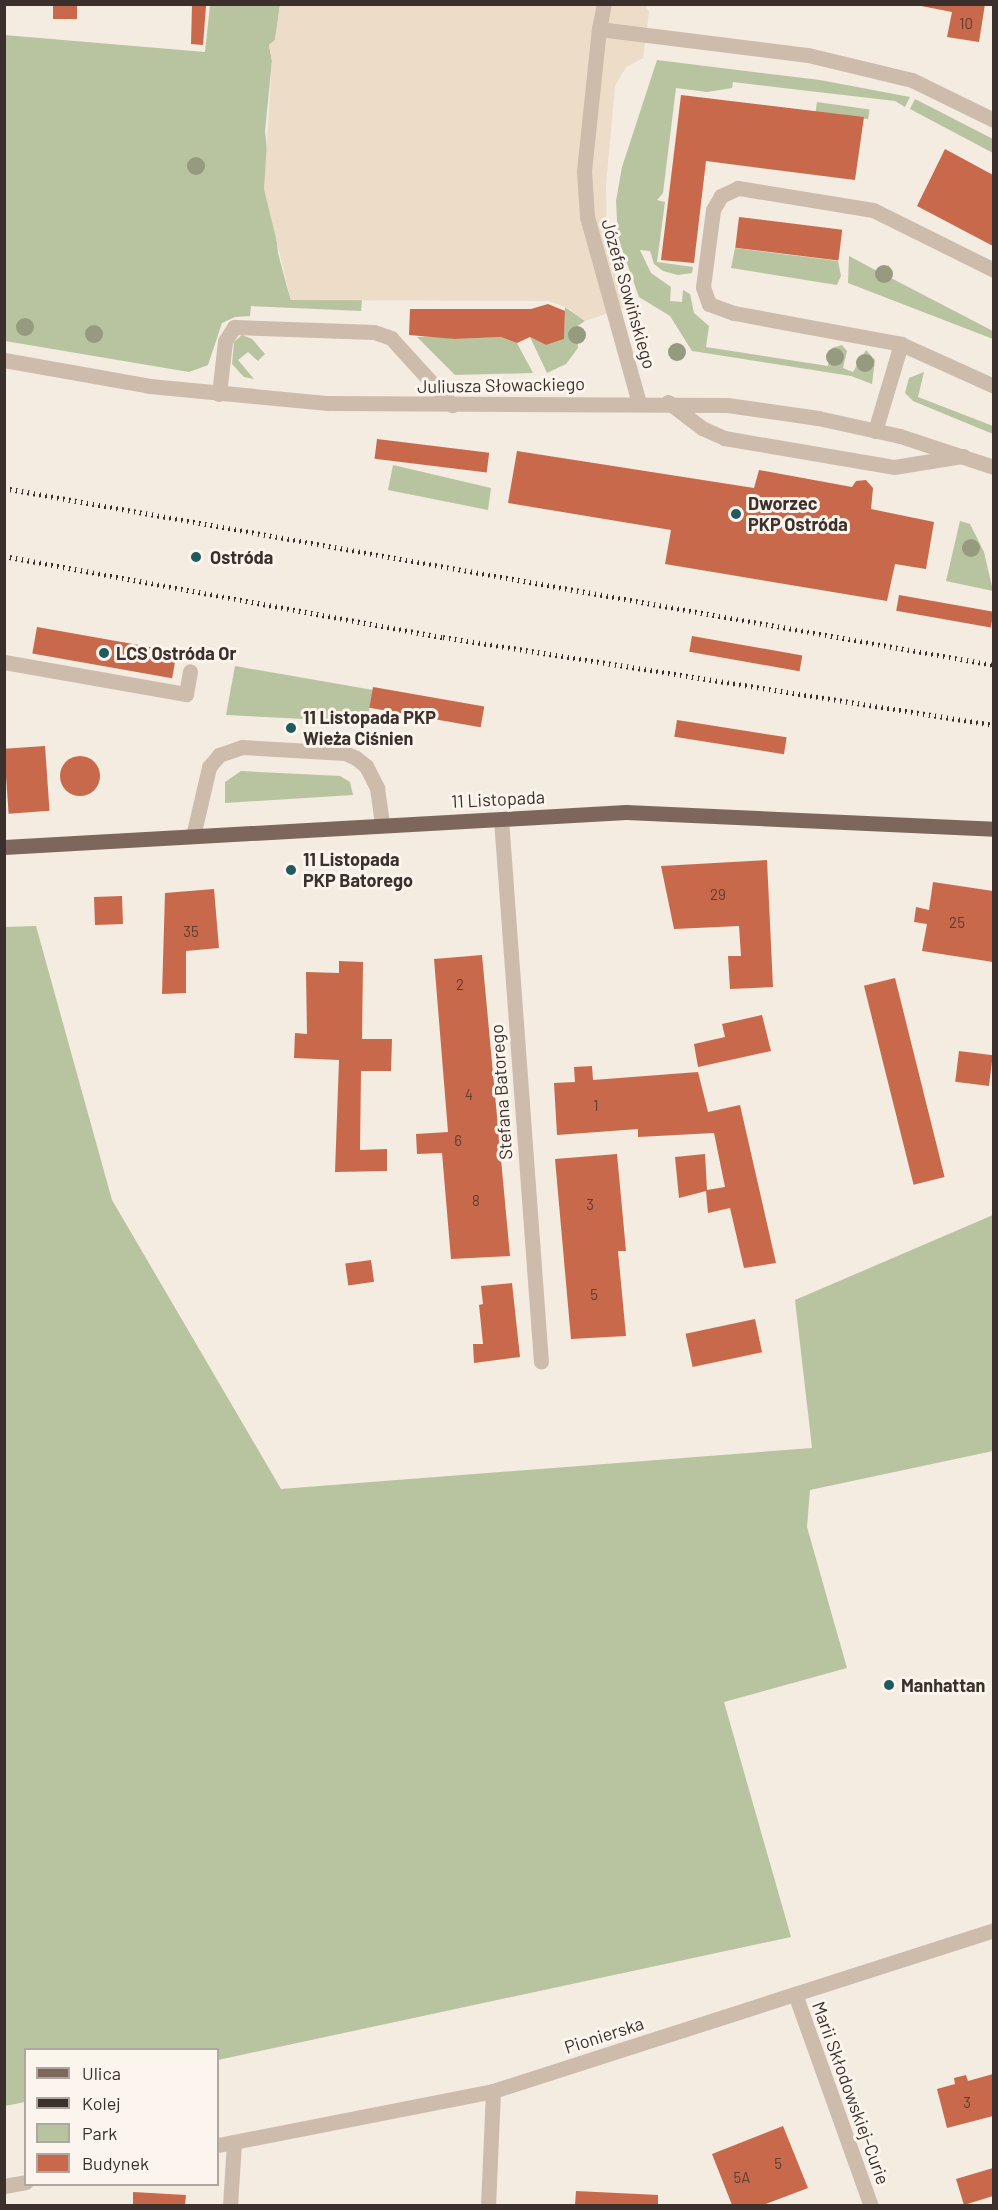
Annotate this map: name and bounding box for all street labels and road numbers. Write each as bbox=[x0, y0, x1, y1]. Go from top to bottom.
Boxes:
street label: Józefa Sowińskiego bbox=[597, 217, 661, 371]
street label: Juliusza Słowackiego bbox=[417, 373, 585, 397]
street label: 11 Listopada bbox=[451, 786, 545, 812]
street label: Stefana Batorego bbox=[485, 1023, 517, 1161]
street label: Marii Skłodowskiej-Curie bbox=[808, 1999, 894, 2187]
street label: Pionierska bbox=[562, 2012, 646, 2058]

